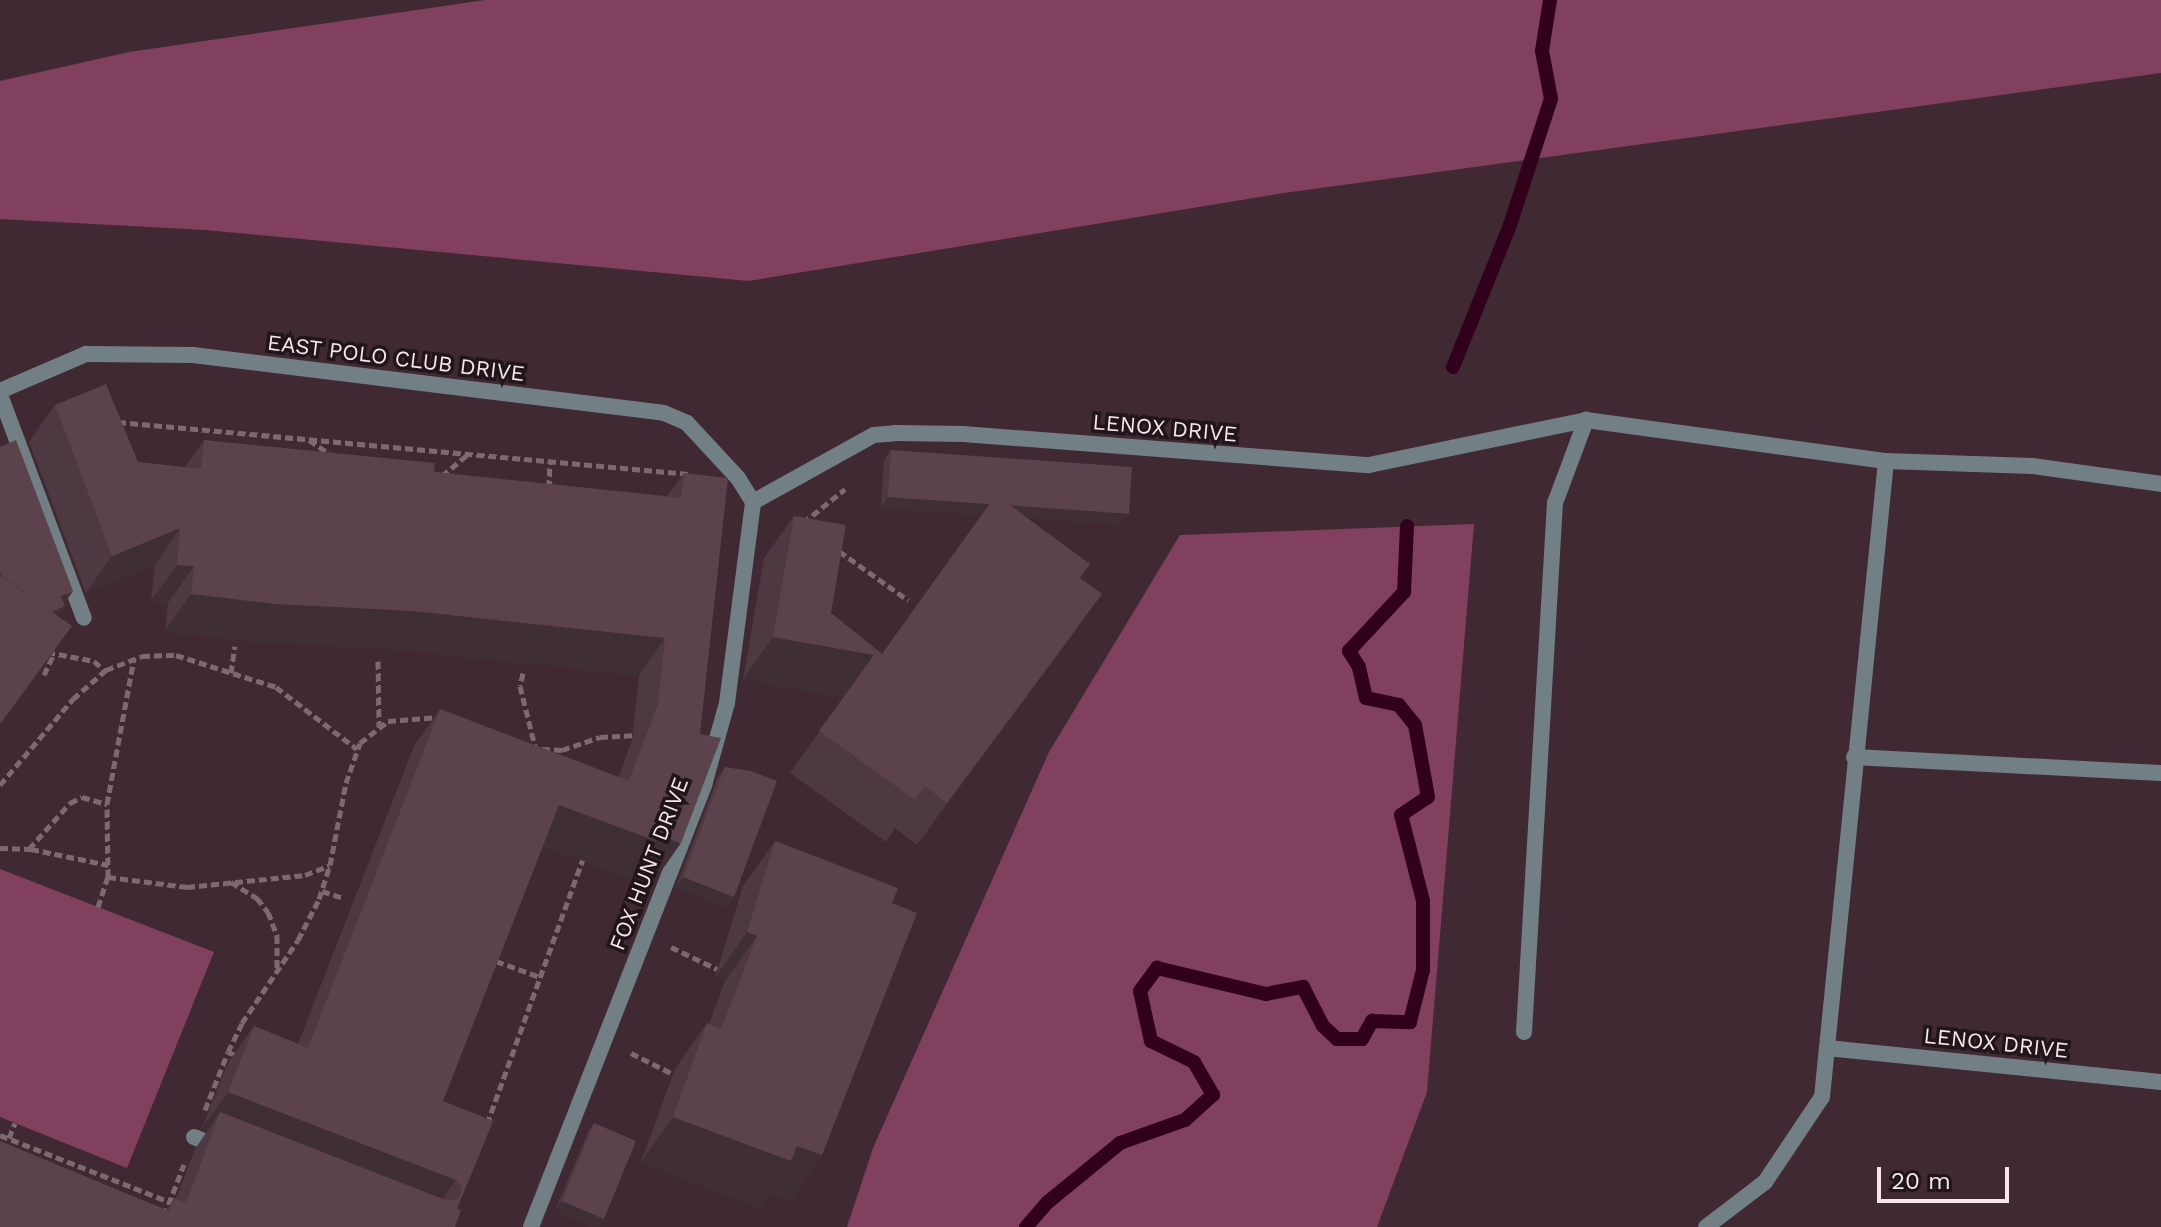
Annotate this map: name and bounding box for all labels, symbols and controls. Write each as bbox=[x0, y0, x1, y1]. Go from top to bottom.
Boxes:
street label: EAST POLO CLUB DRIVE bbox=[265, 329, 527, 387]
street label: LENOX DRIVE bbox=[1091, 409, 1239, 447]
street label: FOX HUNT DRIVE bbox=[604, 773, 694, 955]
street label: LENOX DRIVE bbox=[1922, 1022, 2070, 1064]
scale bar bbox=[1881, 1151, 2013, 1201]
text: 20 m bbox=[1891, 1167, 1951, 1195]

